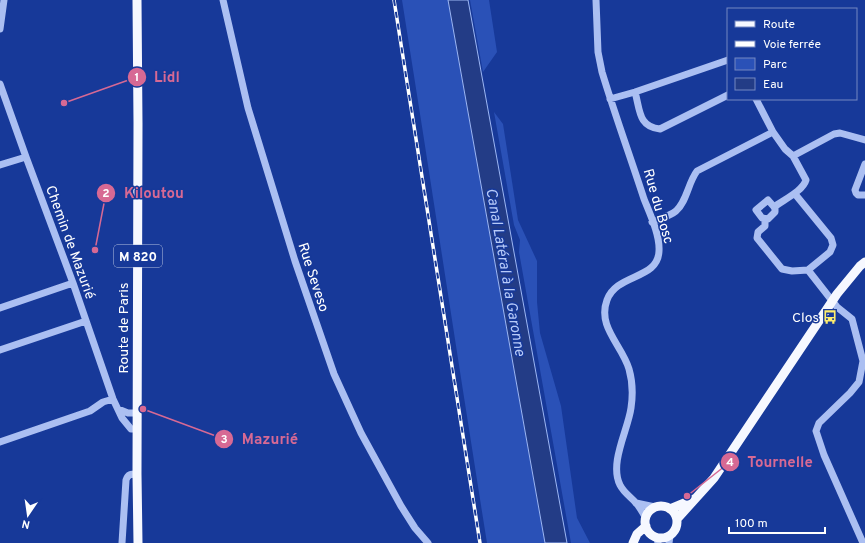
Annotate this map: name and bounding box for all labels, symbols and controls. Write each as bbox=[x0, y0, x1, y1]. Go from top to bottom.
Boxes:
legend bbox=[727, 8, 857, 100]
text: Route bbox=[763, 17, 795, 33]
text: Voie ferrée bbox=[763, 37, 821, 53]
text: Parc bbox=[763, 57, 787, 73]
callout: Lidl bbox=[127, 64, 188, 91]
text: Lidl bbox=[154, 69, 180, 88]
text: 1 bbox=[135, 70, 139, 86]
text: Eau bbox=[763, 77, 783, 93]
street label: Rue du Bosc bbox=[639, 167, 676, 246]
callout: Kiloutou bbox=[96, 180, 191, 207]
street label: Chemin de Mazurié bbox=[41, 183, 98, 302]
text: Kiloutou bbox=[124, 185, 184, 204]
text: 2 bbox=[102, 186, 110, 202]
water label: Canal Latéral à la Garonne bbox=[480, 187, 529, 358]
street label: Rue Seveso bbox=[293, 241, 332, 314]
road number: M 820 bbox=[114, 245, 162, 267]
street label: Route de Paris bbox=[116, 283, 133, 373]
bus stop icon: Clos bbox=[822, 309, 838, 325]
place label: Clos bbox=[792, 310, 819, 327]
callout: Mazurié bbox=[214, 425, 306, 452]
text: Mazurié bbox=[242, 431, 298, 450]
text: 3 bbox=[220, 432, 228, 448]
callout: Tournelle bbox=[720, 448, 821, 475]
text: Tournelle bbox=[747, 454, 813, 473]
text: 4 bbox=[726, 455, 734, 471]
north arrow bbox=[8, 495, 48, 535]
scale bar bbox=[729, 509, 825, 535]
text: N bbox=[21, 516, 31, 531]
text: 100 m bbox=[735, 516, 768, 532]

